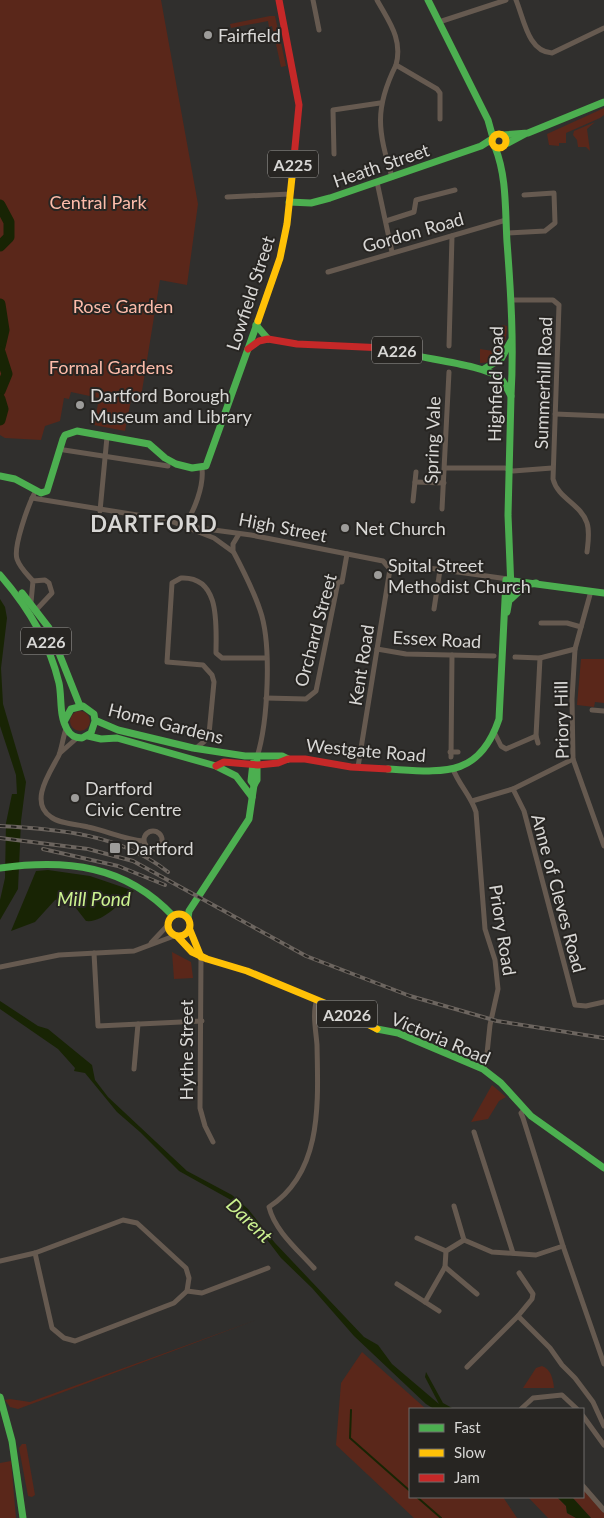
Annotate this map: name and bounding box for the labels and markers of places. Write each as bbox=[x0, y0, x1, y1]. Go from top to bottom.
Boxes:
place label: Fairfield bbox=[218, 24, 281, 46]
marker: Fairfield bbox=[202, 29, 214, 41]
place label: Dartford Borough Museum and Library bbox=[90, 384, 253, 427]
marker: Dartford Borough Museum and Library bbox=[74, 399, 86, 411]
place label: Net Church bbox=[355, 517, 446, 539]
marker: Net Church bbox=[339, 522, 351, 534]
place label: Spital Street Methodist Church bbox=[388, 554, 531, 597]
marker: Spital Street Methodist Church bbox=[372, 569, 384, 581]
place label: Dartford Civic Centre bbox=[85, 777, 182, 820]
marker: Dartford Civic Centre bbox=[69, 792, 81, 804]
place label: Dartford bbox=[126, 837, 194, 859]
marker: Dartford bbox=[108, 841, 122, 855]

